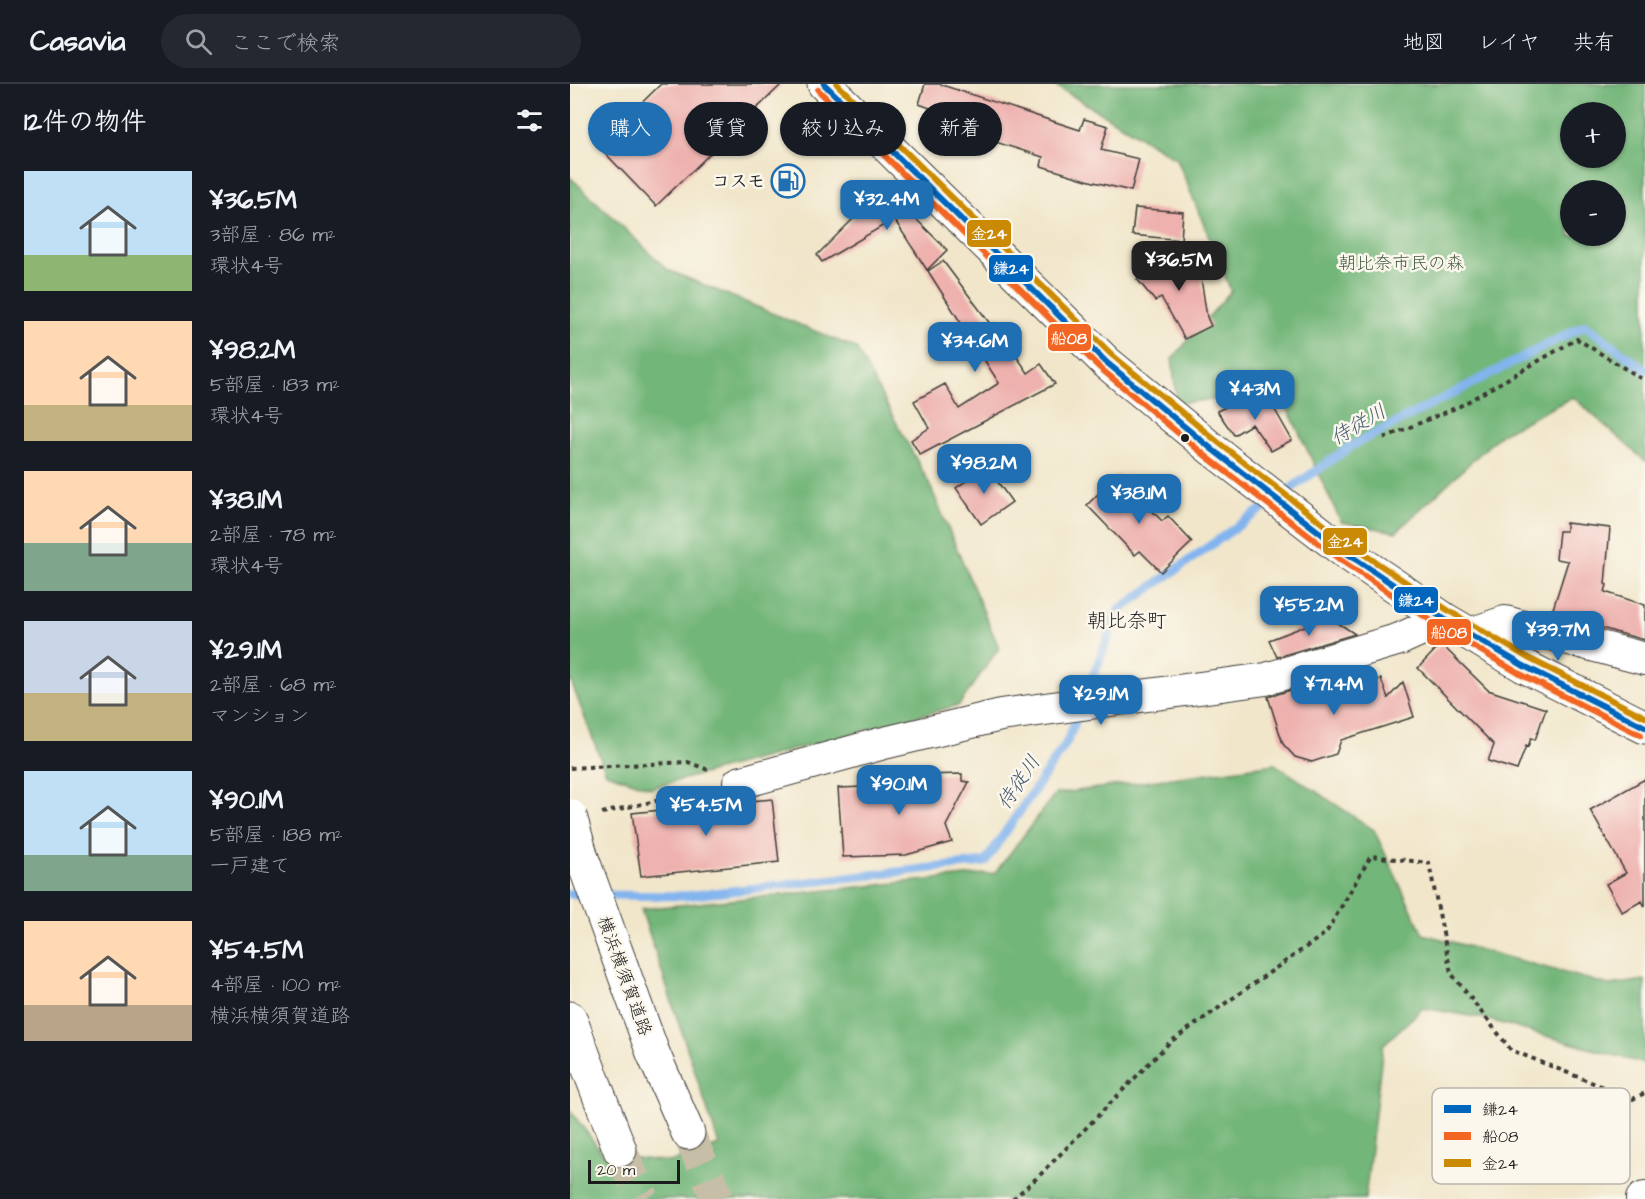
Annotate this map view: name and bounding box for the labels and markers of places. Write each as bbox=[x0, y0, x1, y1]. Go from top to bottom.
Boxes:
fuel station icon: コスモ bbox=[770, 163, 806, 199]
place label: コスモ bbox=[712, 169, 765, 194]
pin: ¥32.4M bbox=[838, 180, 936, 231]
pin: ¥36.5M bbox=[1130, 241, 1228, 292]
pin: ¥34.6M bbox=[926, 322, 1024, 373]
pin: ¥43M bbox=[1219, 370, 1291, 421]
unlabelled marker bbox=[1179, 432, 1191, 444]
pin: ¥98.2M bbox=[935, 444, 1033, 495]
pin: ¥38.1M bbox=[1090, 474, 1188, 525]
pin: ¥55.2M bbox=[1260, 586, 1358, 637]
pin: ¥39.7M bbox=[1509, 611, 1607, 662]
pin: ¥71.4M bbox=[1285, 665, 1383, 716]
pin: ¥29.1M bbox=[1052, 675, 1150, 726]
pin: ¥90.1M bbox=[850, 765, 948, 816]
pin: ¥54.5M bbox=[657, 786, 755, 837]

